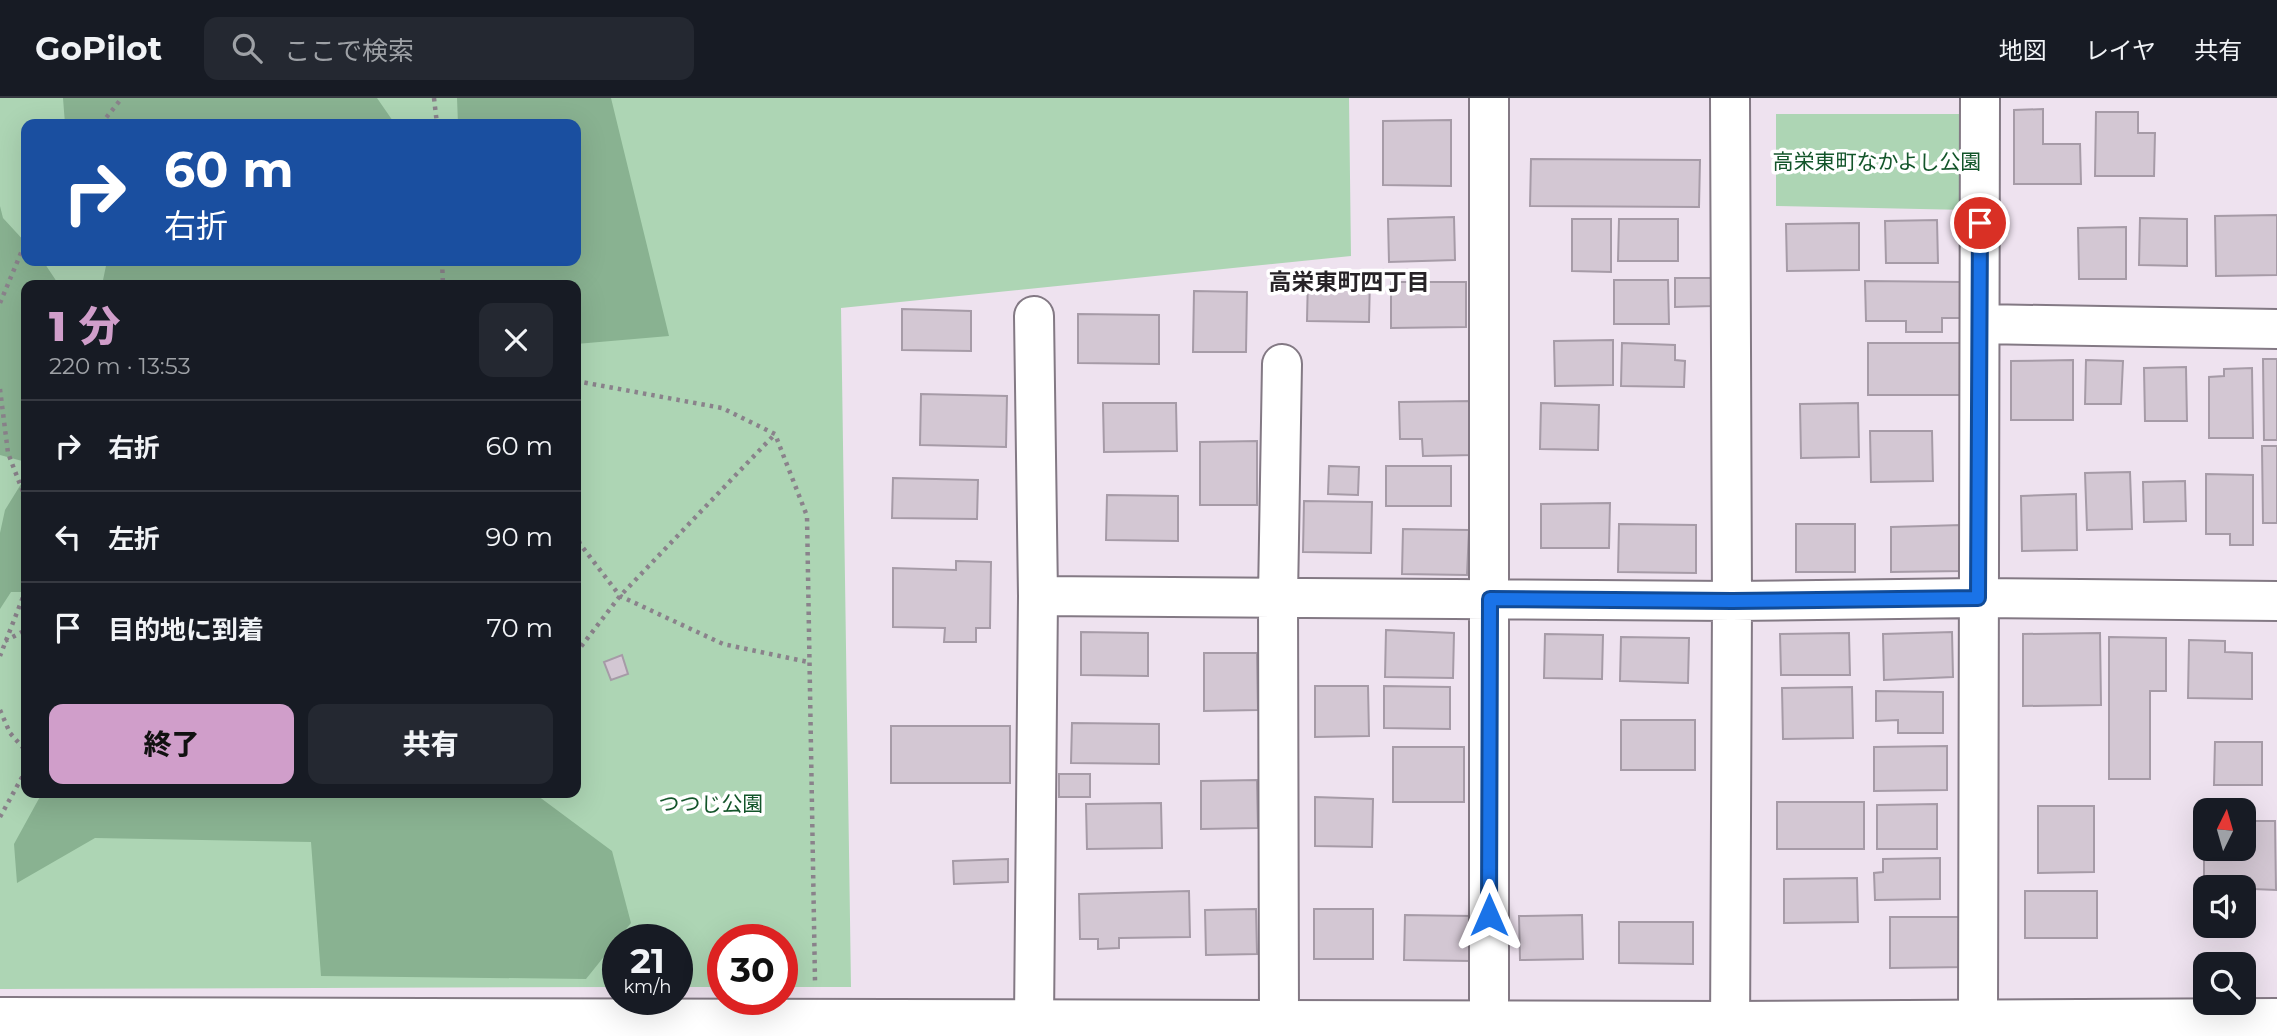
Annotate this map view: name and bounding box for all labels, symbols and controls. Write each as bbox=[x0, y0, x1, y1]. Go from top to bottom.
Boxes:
search box bbox=[204, 17, 694, 80]
text: GoPilot bbox=[35, 28, 162, 68]
icon: search bbox=[228, 29, 266, 67]
text: ここで検索 bbox=[284, 35, 414, 67]
text: 地図 bbox=[1999, 36, 2047, 65]
text: レイヤ bbox=[2085, 36, 2156, 65]
text: 共有 bbox=[2194, 36, 2242, 65]
text: 60 m bbox=[164, 140, 294, 199]
icon: right bbox=[49, 147, 140, 238]
park label: 高栄東町なかよし公園 bbox=[1773, 149, 1981, 174]
pin bbox=[1950, 193, 2010, 253]
icon: arrive bbox=[1961, 204, 1999, 242]
text: 右折 bbox=[164, 206, 228, 245]
district label: 高栄東町四丁目 bbox=[1269, 268, 1430, 296]
text: 1 分 bbox=[49, 300, 120, 352]
button: close bbox=[479, 303, 553, 377]
text: 220 m · 13:53 bbox=[49, 352, 191, 380]
icon: right bbox=[49, 427, 87, 465]
text: 60 m bbox=[486, 430, 553, 462]
text: 右折 bbox=[108, 432, 160, 464]
icon: left bbox=[49, 518, 87, 556]
text: 90 m bbox=[486, 521, 553, 553]
text: 左折 bbox=[108, 523, 160, 555]
icon: arrive bbox=[49, 609, 87, 647]
text: 70 m bbox=[487, 612, 553, 644]
text: 目的地に到着 bbox=[108, 614, 264, 646]
button: 終了 bbox=[49, 704, 294, 784]
button: 共有 bbox=[308, 704, 553, 784]
park label: つつじ公園 bbox=[659, 791, 764, 816]
north arrow bbox=[2193, 798, 2256, 861]
map controls bbox=[2193, 798, 2256, 1015]
button: sound bbox=[2193, 875, 2256, 938]
position arrow bbox=[1452, 878, 1526, 952]
speed limit sign: 30 bbox=[707, 924, 798, 1015]
text: 21 bbox=[630, 939, 665, 982]
button: search bbox=[2193, 952, 2256, 1015]
text: km/h bbox=[623, 976, 672, 998]

